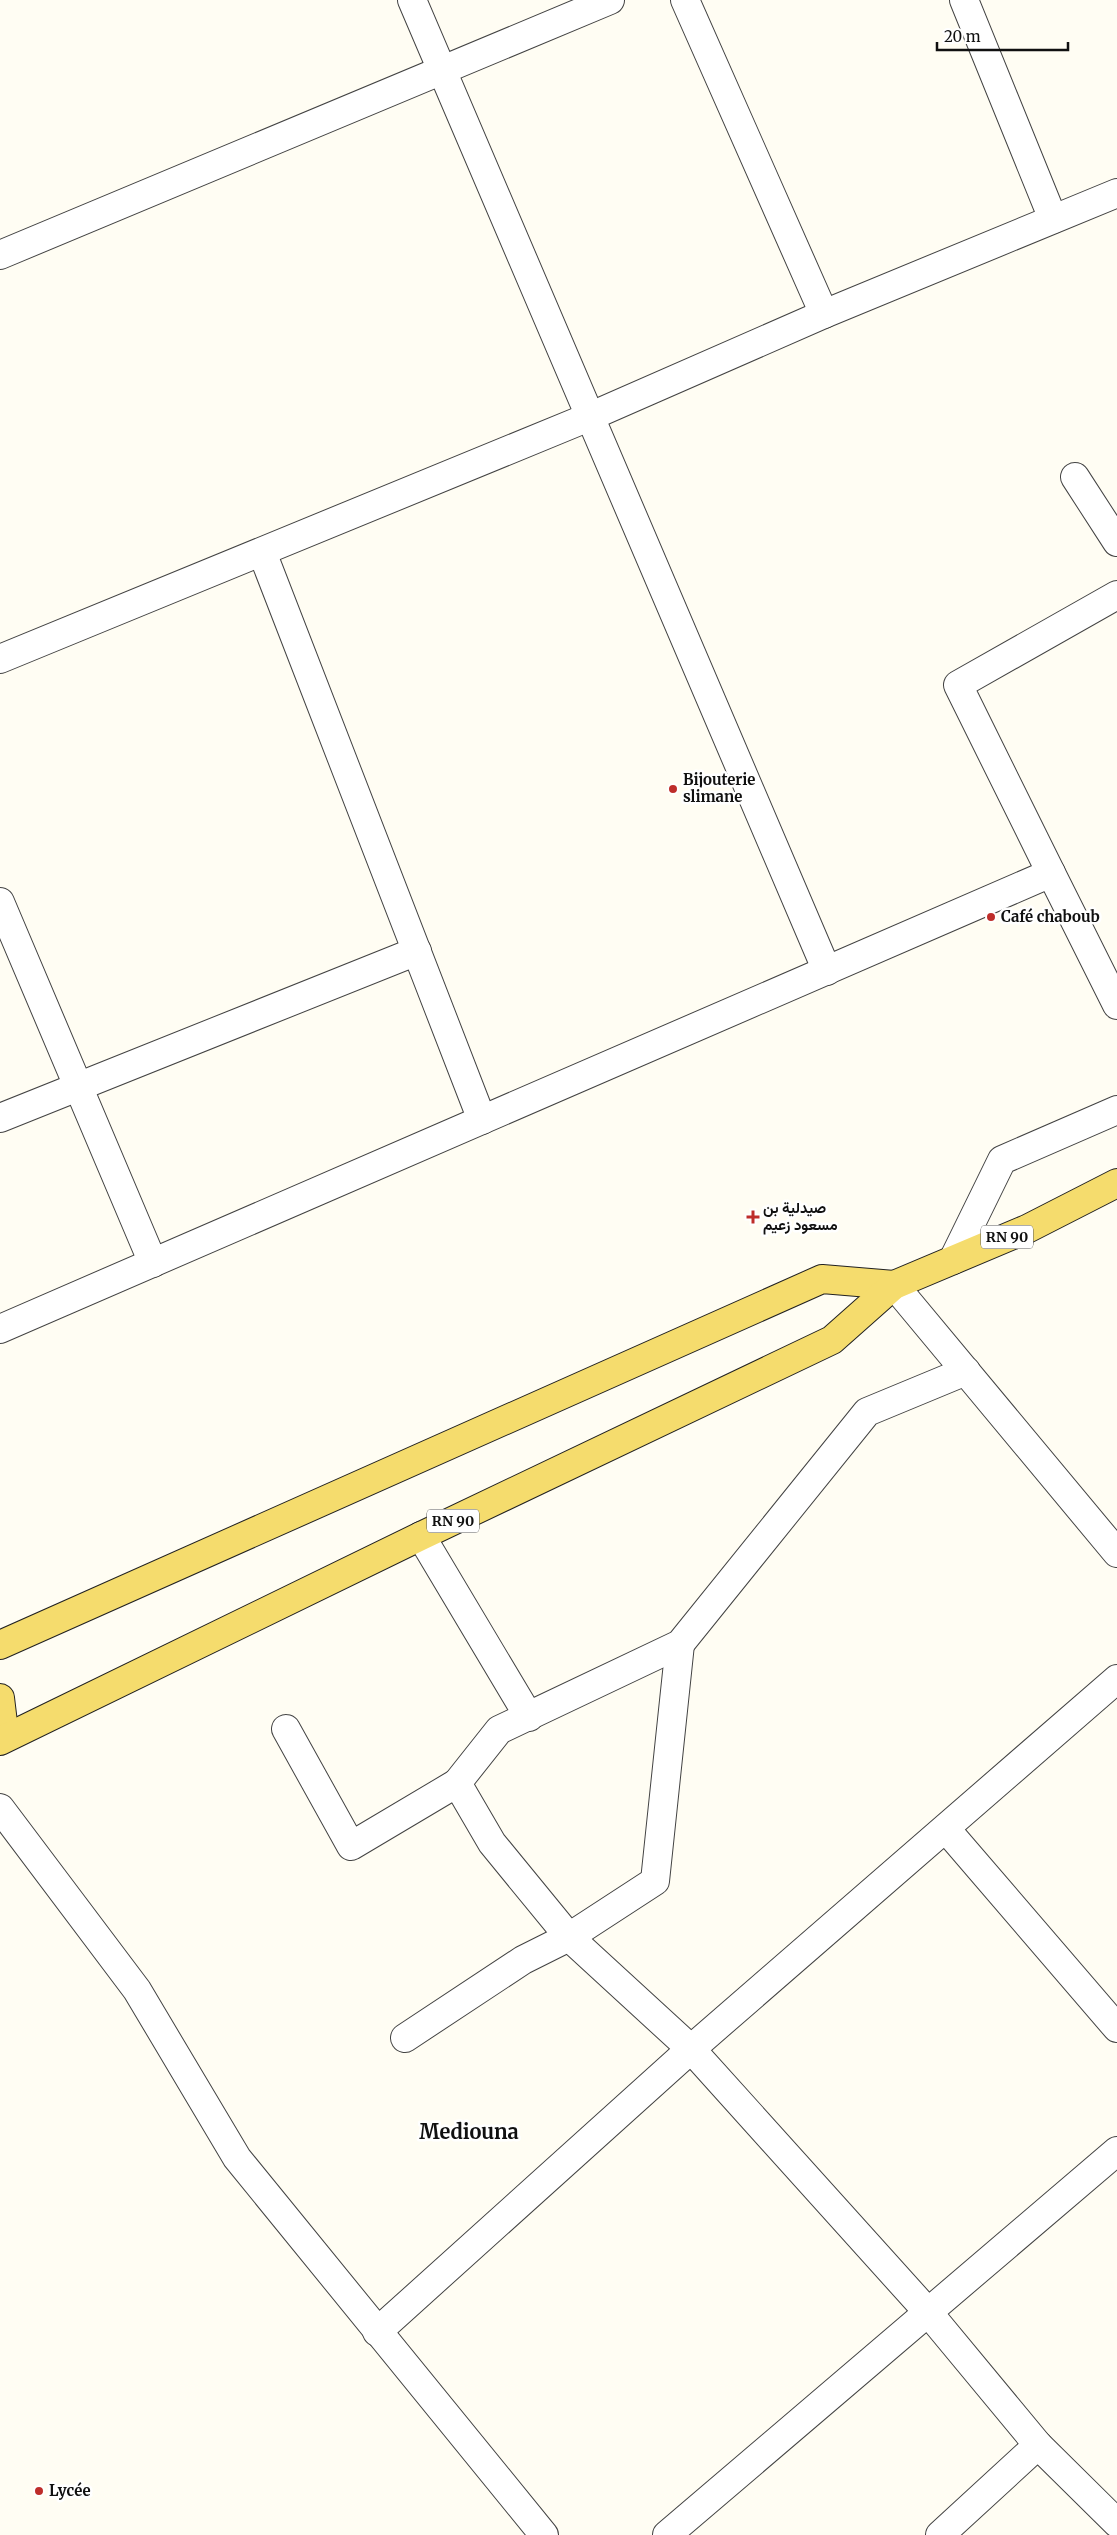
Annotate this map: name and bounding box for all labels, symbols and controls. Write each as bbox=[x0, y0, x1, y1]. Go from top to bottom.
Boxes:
scale bar bbox=[937, 20, 1068, 52]
text: 20 m bbox=[944, 27, 981, 46]
place label: Bijouterie slimane bbox=[683, 770, 755, 806]
marker: Bijouterie slimane bbox=[667, 783, 679, 795]
place label: Café chaboub bbox=[1001, 907, 1100, 926]
marker: Café chaboub bbox=[985, 911, 997, 923]
place label: صيدلية بن مسعود زعيم bbox=[763, 1198, 838, 1235]
marker: صيدلية بن مسعود زعيم bbox=[747, 1211, 759, 1223]
road number: RN 90 bbox=[981, 1226, 1033, 1248]
road number: RN 90 bbox=[427, 1510, 479, 1532]
district label: Mediouna bbox=[419, 2119, 519, 2144]
place label: Lycée bbox=[49, 2481, 91, 2500]
marker: Lycée bbox=[33, 2485, 45, 2497]

